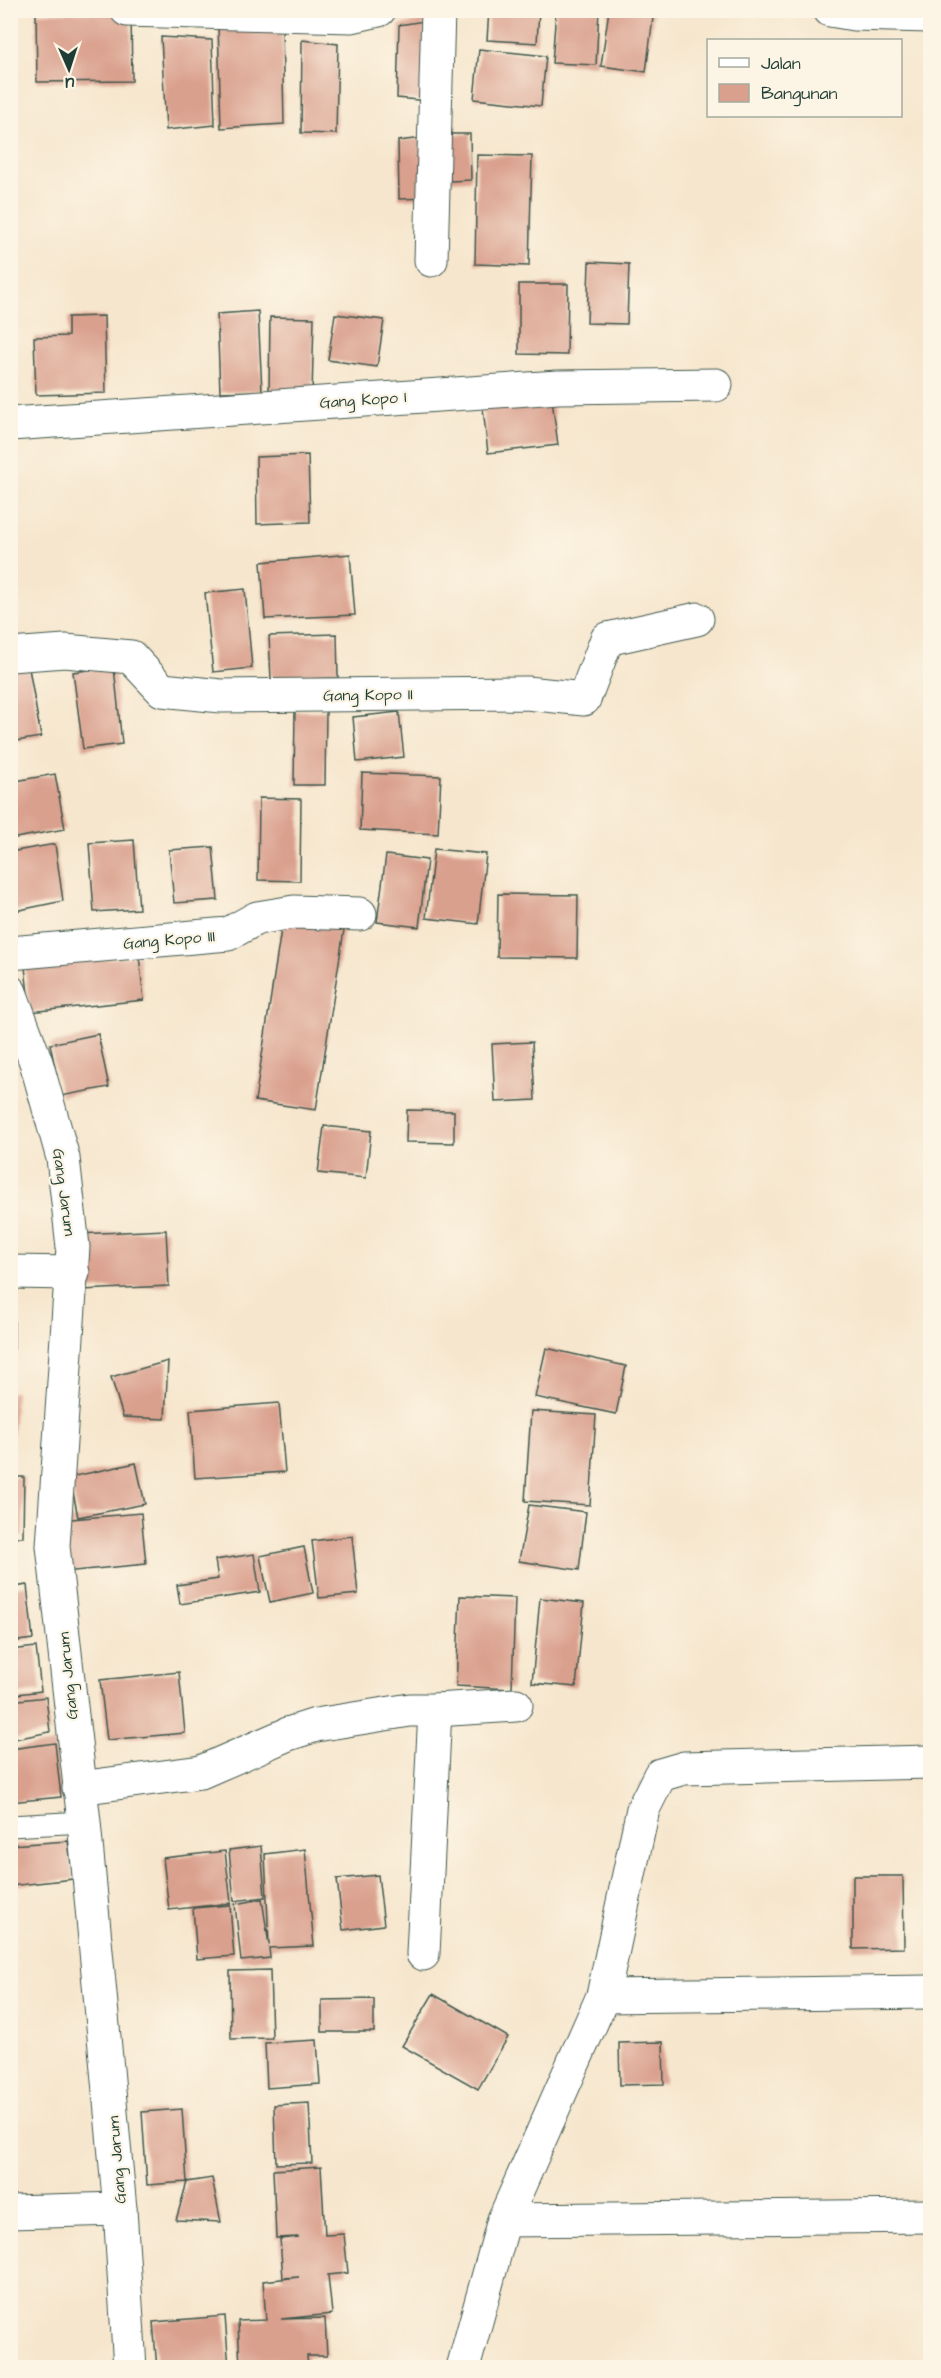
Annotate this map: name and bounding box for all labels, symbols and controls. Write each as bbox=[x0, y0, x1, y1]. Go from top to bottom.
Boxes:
north arrow bbox=[39, 39, 99, 99]
legend bbox=[707, 39, 902, 117]
text: Jalan bbox=[761, 51, 801, 76]
text: U bbox=[65, 72, 75, 94]
text: Bangunan bbox=[761, 81, 838, 107]
street label: Gang Kopo I bbox=[319, 386, 407, 415]
street label: Gang Kopo II bbox=[323, 683, 413, 708]
street label: Gang Kopo III bbox=[122, 925, 216, 956]
street label: Gang Jarum bbox=[46, 1147, 81, 1238]
street label: Gang Jarum bbox=[52, 1630, 85, 1721]
street label: Gang Jarum bbox=[102, 2115, 133, 2205]

